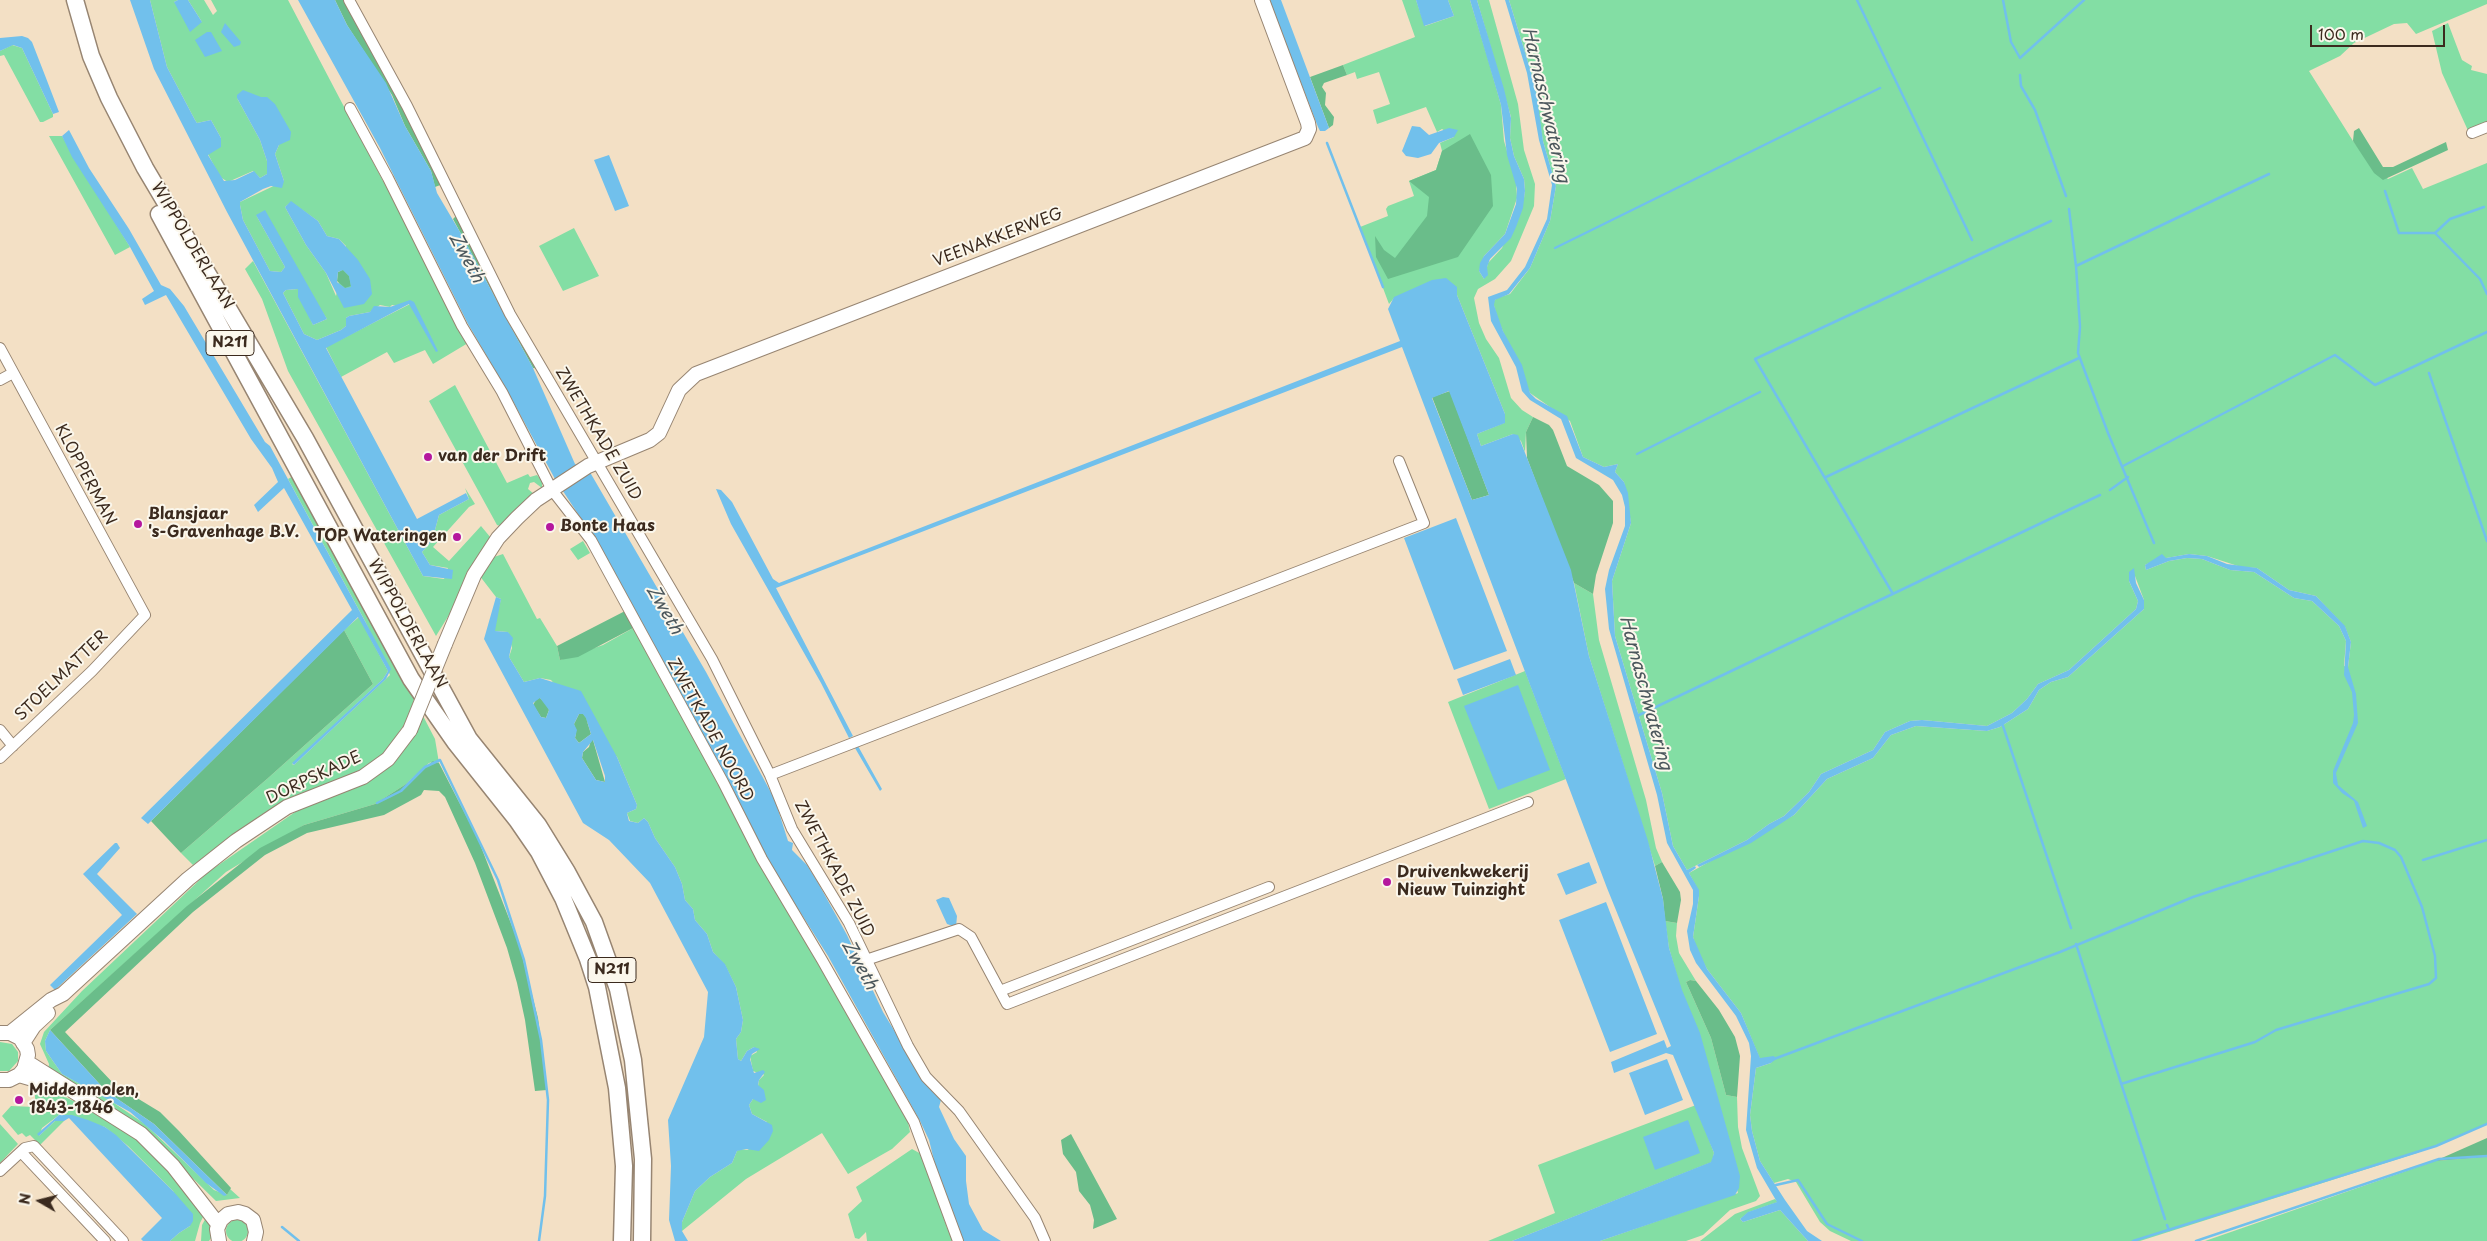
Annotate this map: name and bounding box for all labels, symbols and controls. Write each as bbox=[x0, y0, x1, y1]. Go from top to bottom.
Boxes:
scale bar bbox=[2312, 15, 2447, 47]
text: 100 m bbox=[2318, 22, 2364, 45]
water label: Harnaschwatering bbox=[1517, 25, 1573, 185]
street label: WIPPOLDERLAAN bbox=[146, 179, 238, 313]
street label: VEENAKKERWEG bbox=[931, 205, 1065, 271]
water label: Zweth bbox=[444, 229, 488, 287]
road number: N211 bbox=[206, 330, 254, 356]
street label: ZWETHKADE ZUID bbox=[551, 364, 645, 504]
street label: KLOPPERMAN bbox=[50, 421, 120, 529]
place label: van der Drift bbox=[438, 447, 546, 467]
marker: van der Drift bbox=[422, 451, 434, 463]
place label: Blansjaar 's-Gravenhage B.V. bbox=[148, 505, 299, 543]
place label: Bonte Haas bbox=[560, 517, 655, 537]
marker: Blansjaar 's-Gravenhage B.V. bbox=[132, 518, 144, 530]
marker: Bonte Haas bbox=[544, 521, 556, 533]
place label: TOP Wateringen bbox=[314, 527, 447, 547]
marker: TOP Wateringen bbox=[451, 531, 463, 543]
street label: WIPPOLDERLAAN bbox=[363, 556, 451, 692]
water label: Zweth bbox=[641, 581, 687, 639]
water label: Harnaschwatering bbox=[1614, 613, 1676, 773]
street label: STOELMATTER bbox=[11, 627, 113, 725]
street label: ZWETKADE NOORD bbox=[663, 655, 757, 805]
street label: DORPSKADE bbox=[263, 748, 365, 808]
street label: ZWETHKADE ZUID bbox=[790, 797, 878, 941]
place label: Druivenkwekerij Nieuw Tuinzight bbox=[1397, 863, 1529, 901]
marker: Druivenkwekerij Nieuw Tuinzight bbox=[1381, 876, 1393, 888]
water label: Zweth bbox=[837, 936, 881, 994]
road number: N211 bbox=[588, 958, 636, 982]
place label: Middenmolen, 1843-1846 bbox=[29, 1081, 139, 1119]
marker: Middenmolen, 1843-1846 bbox=[13, 1094, 25, 1106]
north arrow bbox=[15, 1176, 65, 1226]
text: N bbox=[13, 1192, 36, 1206]

